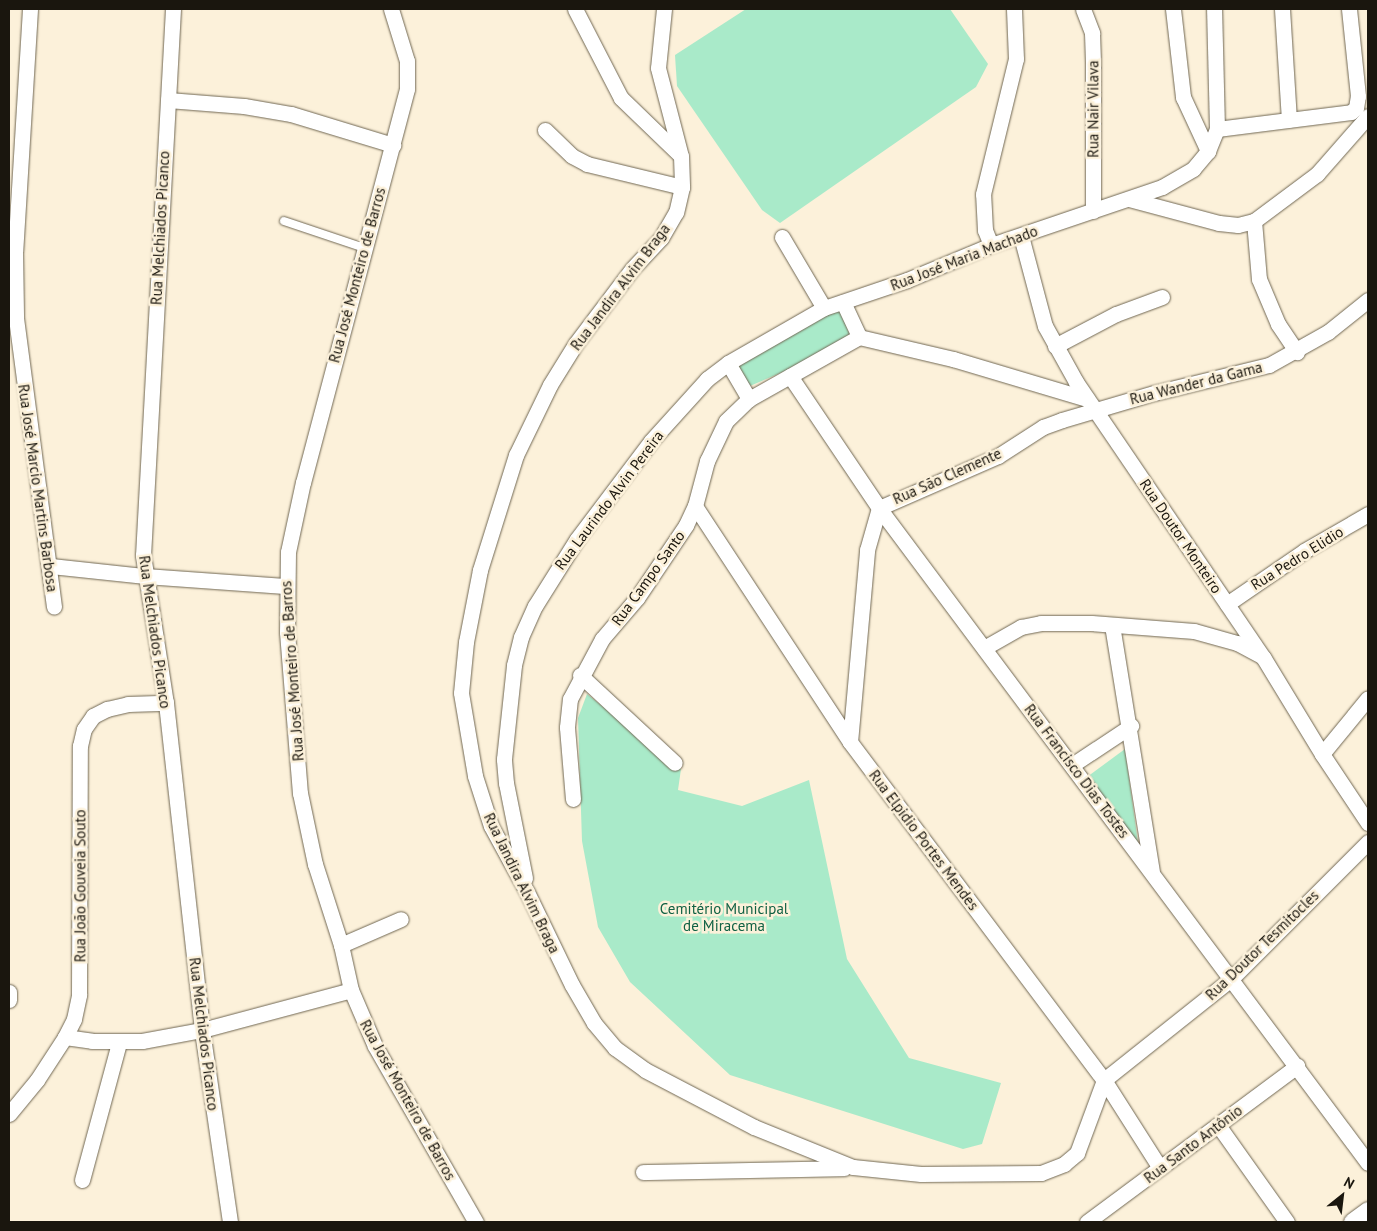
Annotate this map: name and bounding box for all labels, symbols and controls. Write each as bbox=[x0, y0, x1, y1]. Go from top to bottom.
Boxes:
street label: Rua Nair Vilava bbox=[1084, 60, 1102, 158]
street label: Rua Melchiados Picanco bbox=[147, 150, 173, 306]
street label: Rua José Monteiro de Barros bbox=[325, 185, 389, 365]
street label: Rua Jandira Alvim Braga bbox=[566, 220, 674, 354]
street label: Rua José Maria Machado bbox=[888, 222, 1040, 294]
street label: Rua Wander da Gama bbox=[1128, 358, 1264, 408]
street label: Rua José Marcio Martins Barbosa bbox=[15, 383, 61, 593]
street label: Rua Laurindo Alvin Pereira bbox=[551, 427, 667, 573]
street label: Rua São Clemente bbox=[890, 444, 1004, 508]
street label: Rua Doutor Monteiro bbox=[1136, 475, 1226, 597]
street label: Rua Pedro Elidio bbox=[1247, 522, 1347, 594]
street label: Rua Campo Santo bbox=[608, 527, 688, 629]
street label: Rua Melchiados Picanco bbox=[135, 554, 175, 710]
street label: Rua José Monteiro de Barros bbox=[277, 580, 307, 762]
street label: Rua Francisco Dias Tostes bbox=[1021, 700, 1133, 842]
street label: Rua Elpidio Portes Mendes bbox=[865, 766, 983, 914]
street label: Rua João Gouveia Souto bbox=[71, 810, 89, 962]
street label: Rua Jandira Alvim Braga bbox=[480, 810, 564, 956]
street label: Rua Doutor Tesmitocles bbox=[1201, 886, 1323, 1004]
park label: Cemitério Municipal de Miracema bbox=[660, 899, 788, 934]
street label: Rua Melchiados Picanco bbox=[186, 956, 222, 1112]
street label: Rua José Monteiro de Barros bbox=[356, 1017, 460, 1183]
street label: Rua Santo Antônio bbox=[1140, 1101, 1246, 1187]
north arrow bbox=[1317, 1171, 1367, 1221]
text: N bbox=[1341, 1173, 1358, 1193]

